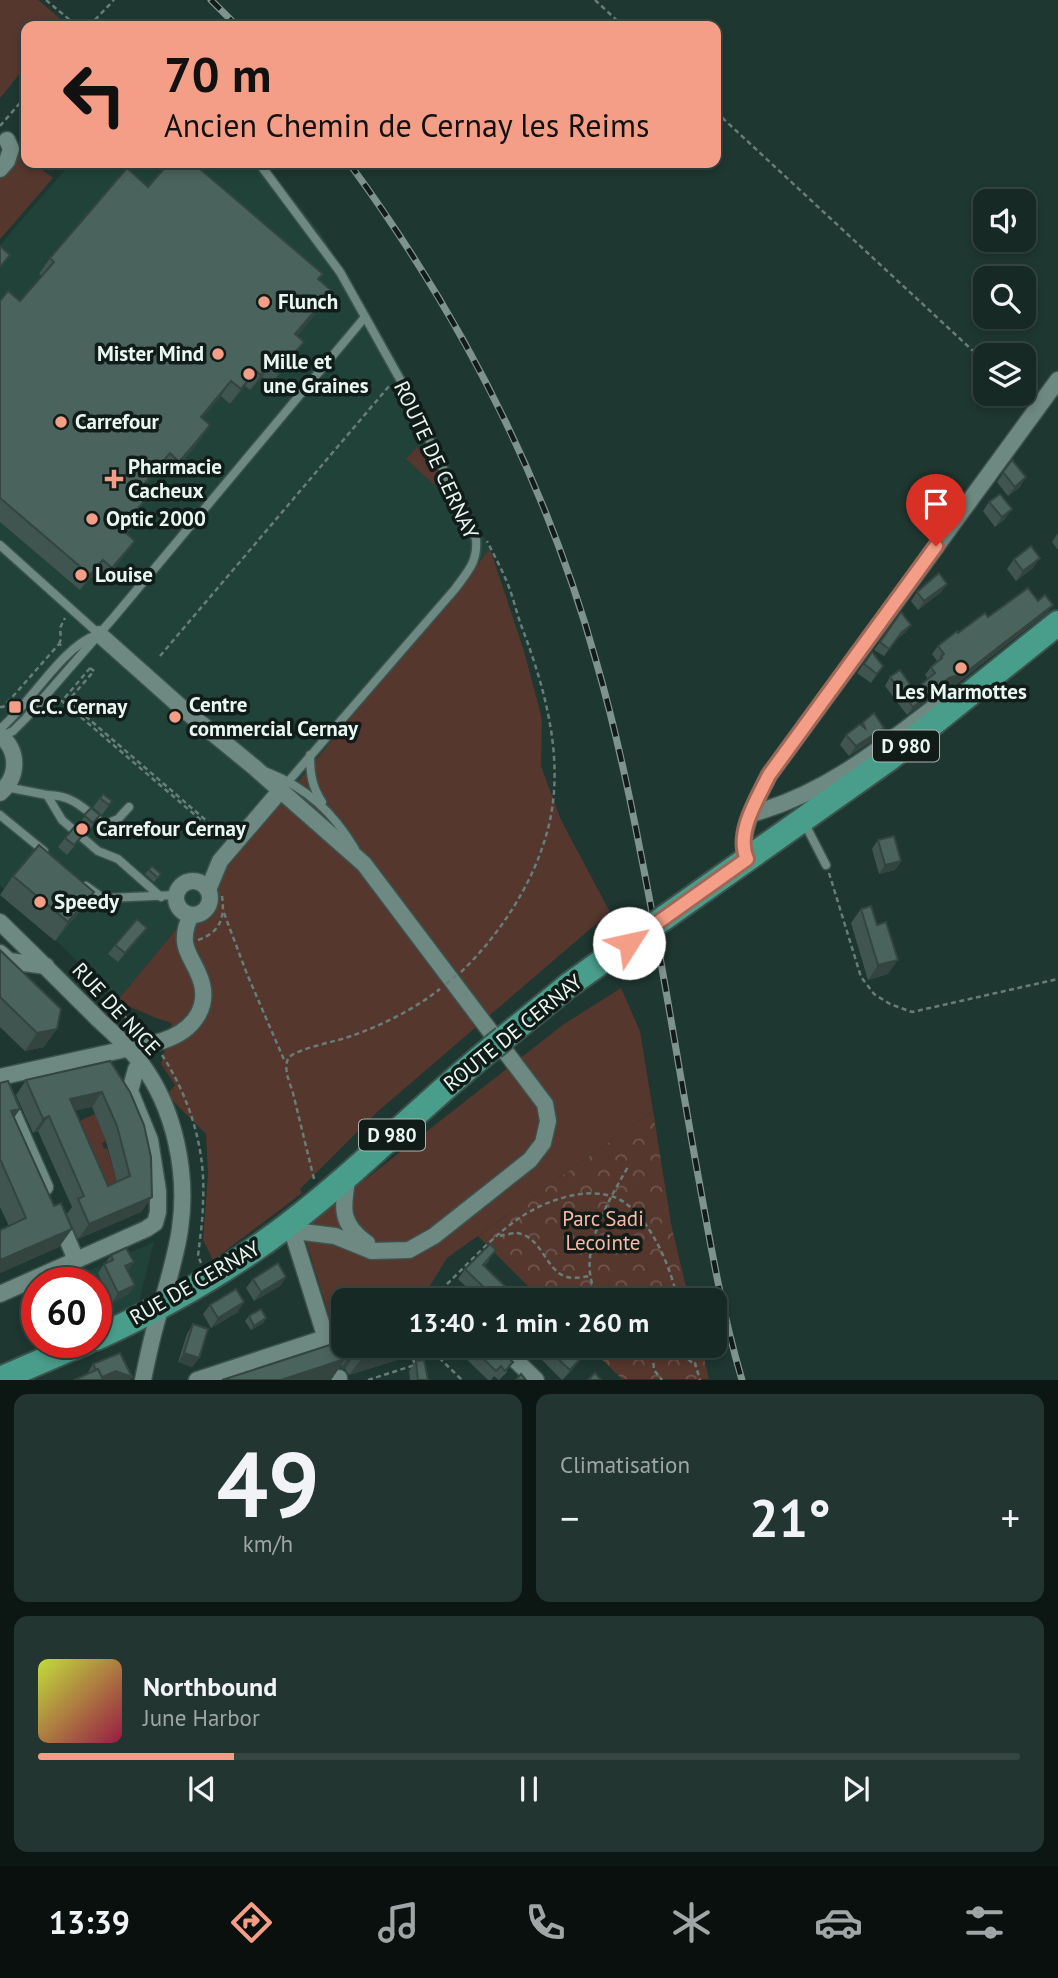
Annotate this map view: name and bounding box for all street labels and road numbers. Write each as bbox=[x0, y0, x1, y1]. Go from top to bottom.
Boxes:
street label: ROUTE DE CERNAY bbox=[388, 377, 485, 543]
road number: D 980 bbox=[873, 730, 939, 762]
street label: RUE DE NICE bbox=[67, 957, 166, 1061]
street label: ROUTE DE CERNAY bbox=[438, 968, 588, 1097]
road number: D 980 bbox=[359, 1120, 425, 1150]
street label: RUE DE CERNAY bbox=[125, 1234, 265, 1331]

